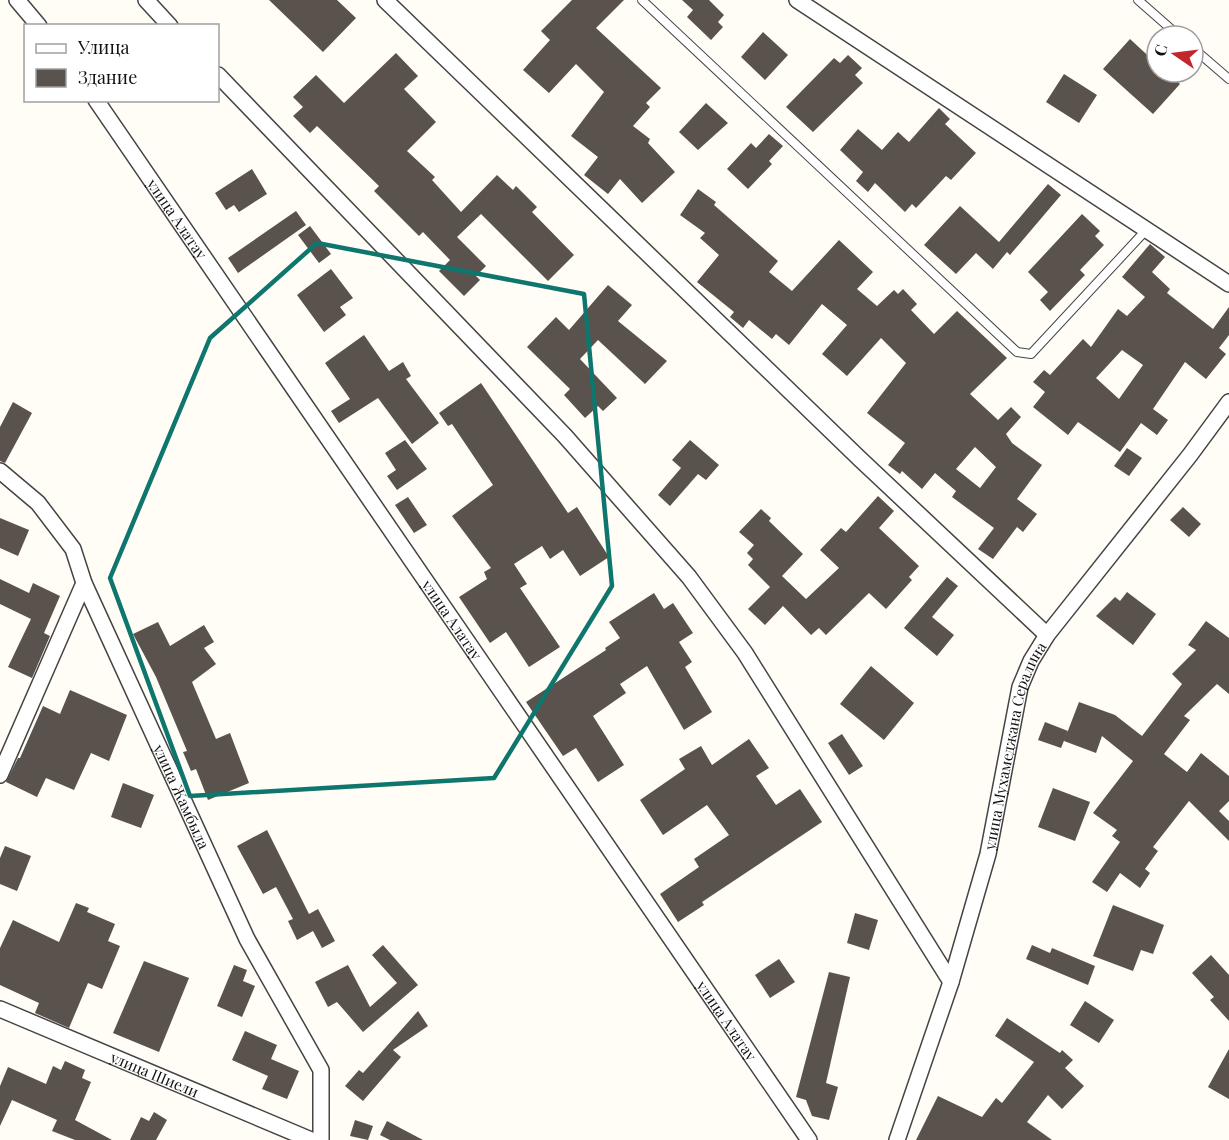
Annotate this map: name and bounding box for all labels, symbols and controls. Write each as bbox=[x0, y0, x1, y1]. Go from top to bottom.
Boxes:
legend bbox=[24, 24, 219, 102]
north arrow bbox=[1145, 24, 1205, 84]
text: Улица bbox=[77, 35, 129, 59]
text: С bbox=[1148, 42, 1172, 58]
text: Здание bbox=[78, 65, 137, 89]
street label: улица Алатау bbox=[142, 174, 212, 263]
street label: улица Алатау bbox=[417, 575, 487, 664]
street label: улица Мухамеджана Сералина bbox=[979, 638, 1051, 853]
street label: улица Жамбыла bbox=[149, 740, 215, 852]
street label: улица Алатау bbox=[692, 976, 762, 1065]
street label: улица Шиели bbox=[107, 1046, 202, 1102]

